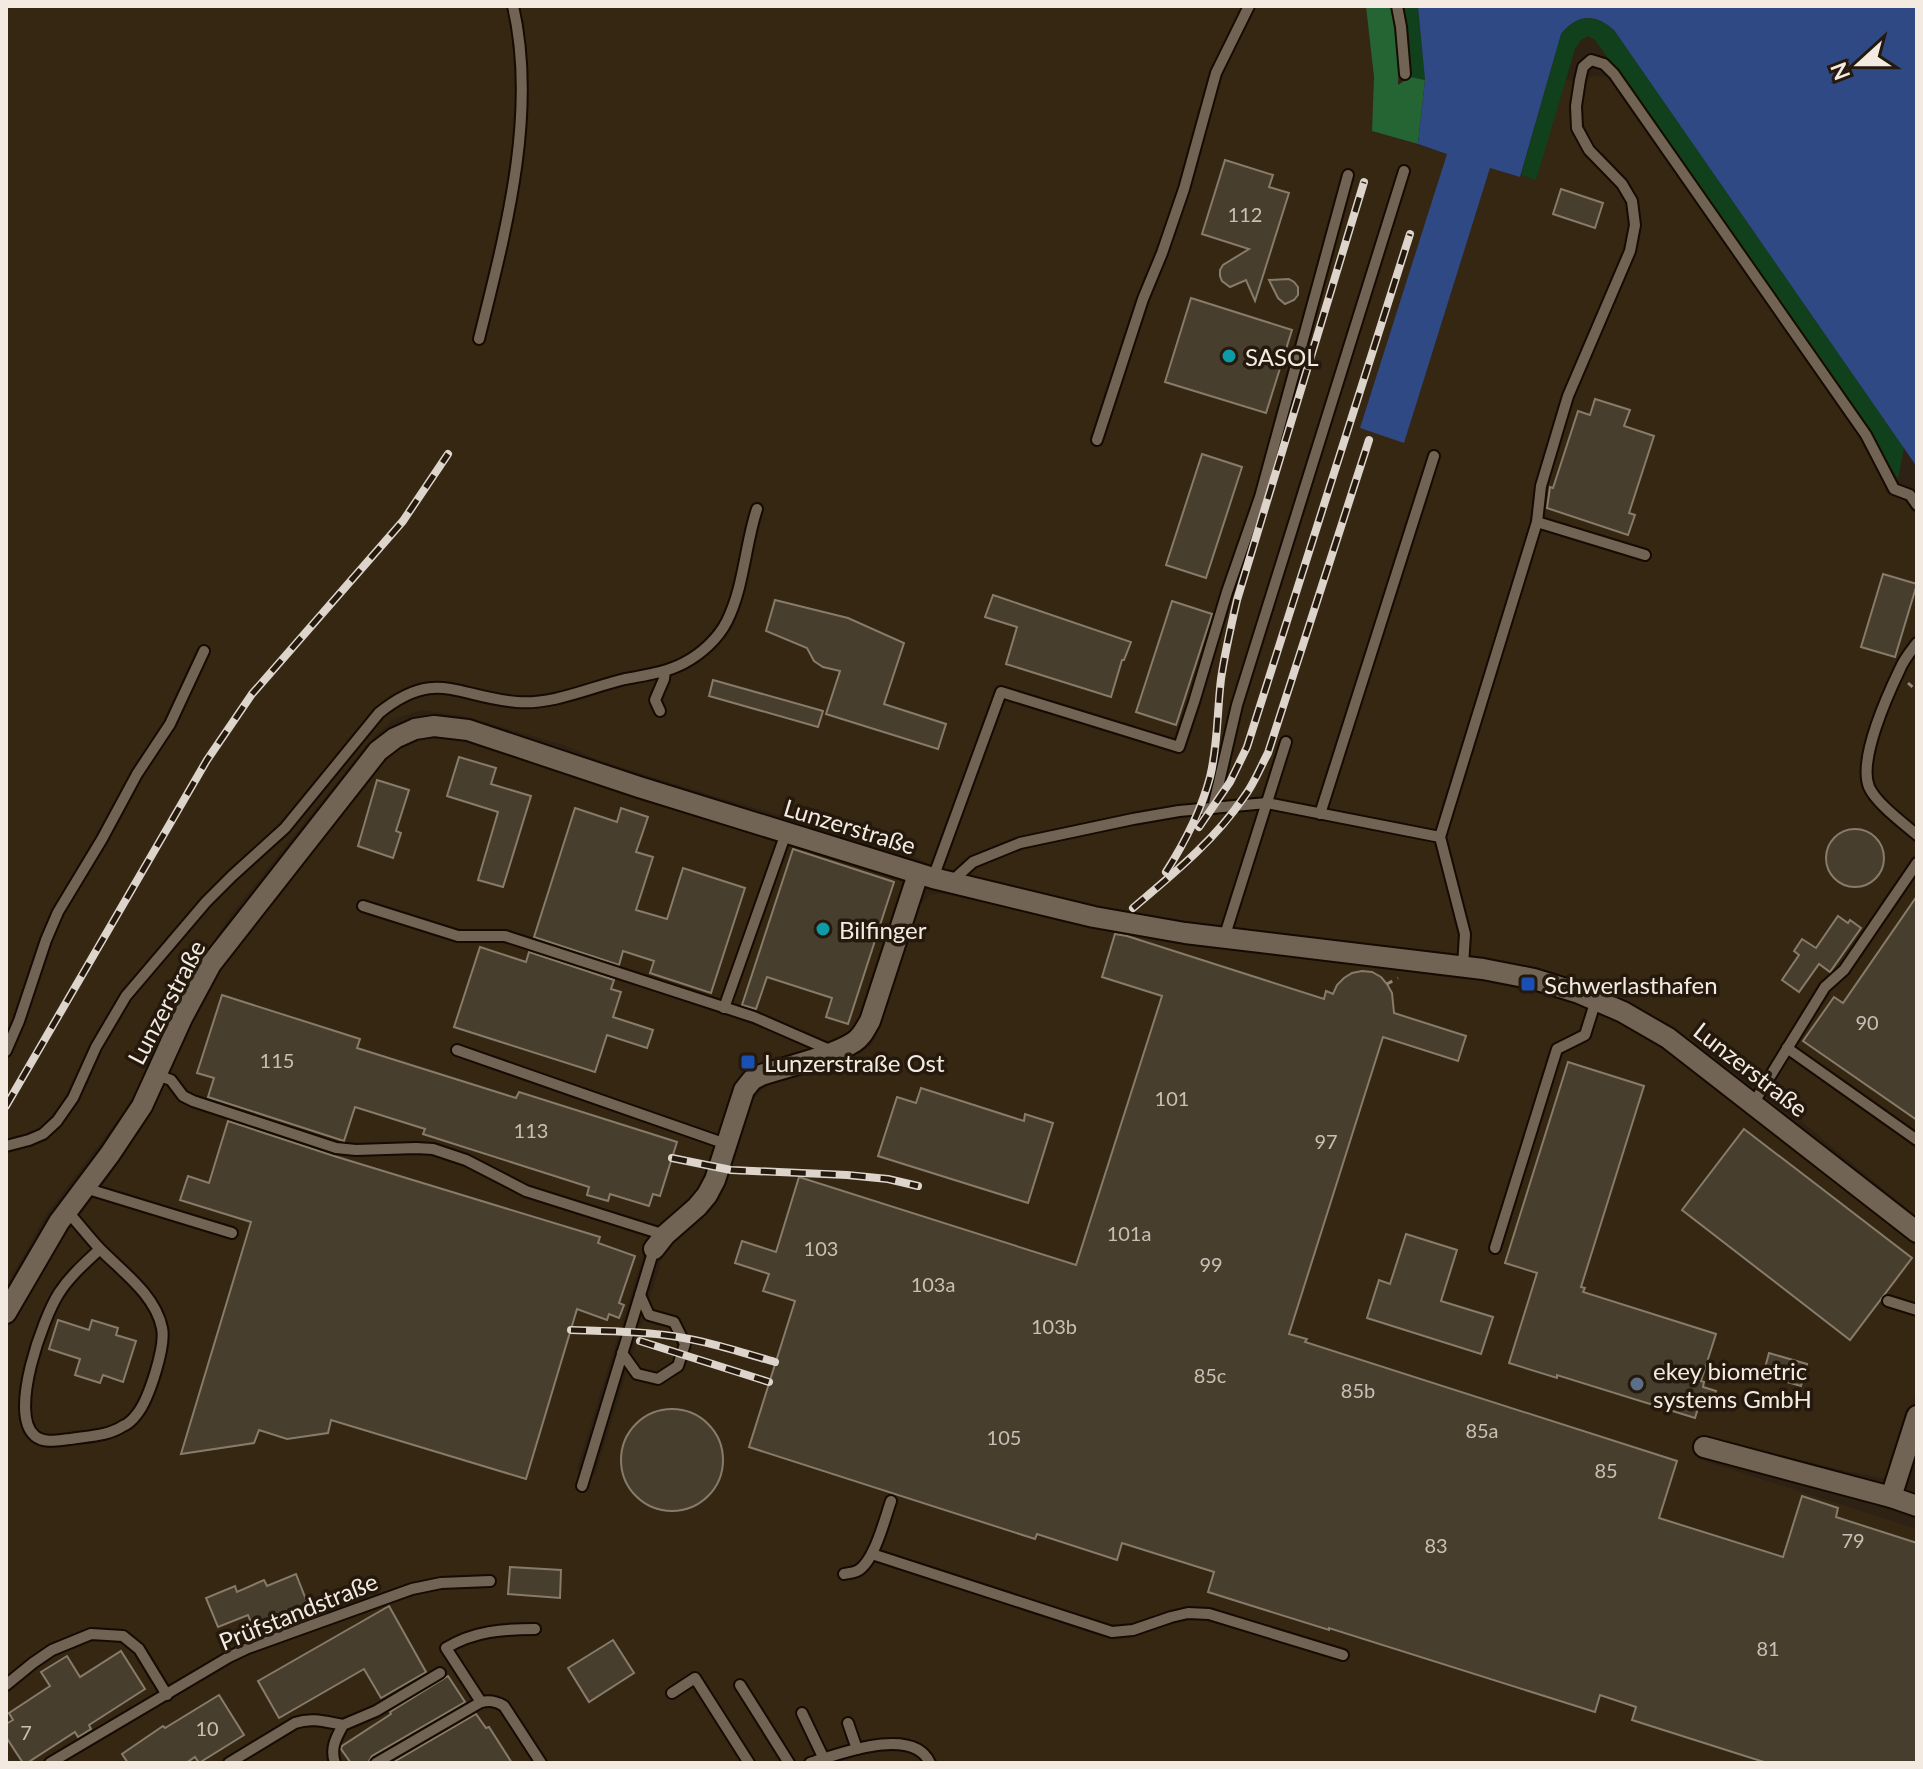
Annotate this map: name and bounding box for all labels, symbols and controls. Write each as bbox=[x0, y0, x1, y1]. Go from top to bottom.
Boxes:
north arrow bbox=[1819, 24, 1899, 104]
text: N bbox=[1824, 59, 1856, 84]
house number: 112 bbox=[1228, 202, 1262, 226]
place label: SASOL bbox=[1245, 342, 1319, 371]
marker: SASOL bbox=[1220, 347, 1238, 365]
street label: Lunzerstraße bbox=[781, 792, 919, 860]
place label: Bilfinger bbox=[839, 915, 927, 944]
marker: Bilfinger bbox=[814, 920, 832, 938]
street label: Lunzerstraße bbox=[121, 935, 211, 1069]
place label: Schwerlasthafen bbox=[1544, 970, 1718, 999]
marker: Schwerlasthafen bbox=[1519, 975, 1537, 993]
house number: 90 bbox=[1855, 1010, 1879, 1034]
street label: Lunzerstraße bbox=[1688, 1016, 1814, 1122]
house number: 115 bbox=[260, 1048, 294, 1072]
place label: Lunzerstraße Ost bbox=[764, 1048, 945, 1077]
marker: Lunzerstraße Ost bbox=[739, 1053, 757, 1071]
house number: 101 bbox=[1155, 1086, 1189, 1110]
house number: 113 bbox=[514, 1118, 548, 1142]
house number: 97 bbox=[1314, 1129, 1338, 1153]
house number: 101a bbox=[1107, 1221, 1151, 1245]
house number: 103 bbox=[804, 1236, 838, 1260]
house number: 99 bbox=[1199, 1252, 1223, 1276]
house number: 103a bbox=[911, 1272, 955, 1296]
house number: 103b bbox=[1031, 1314, 1077, 1338]
place label: ekey biometric systems GmbH bbox=[1653, 1356, 1812, 1413]
house number: 85c bbox=[1194, 1363, 1227, 1387]
marker: ekey biometric systems GmbH bbox=[1628, 1375, 1646, 1393]
house number: 85b bbox=[1341, 1378, 1375, 1402]
house number: 85a bbox=[1465, 1418, 1499, 1442]
house number: 105 bbox=[987, 1425, 1021, 1449]
house number: 85 bbox=[1594, 1458, 1618, 1482]
house number: 79 bbox=[1841, 1528, 1865, 1552]
house number: 83 bbox=[1424, 1533, 1448, 1557]
street label: Prüfstandstraße bbox=[214, 1566, 382, 1656]
house number: 81 bbox=[1756, 1636, 1780, 1660]
house number: 10 bbox=[195, 1716, 219, 1740]
house number: 7 bbox=[20, 1720, 32, 1744]

